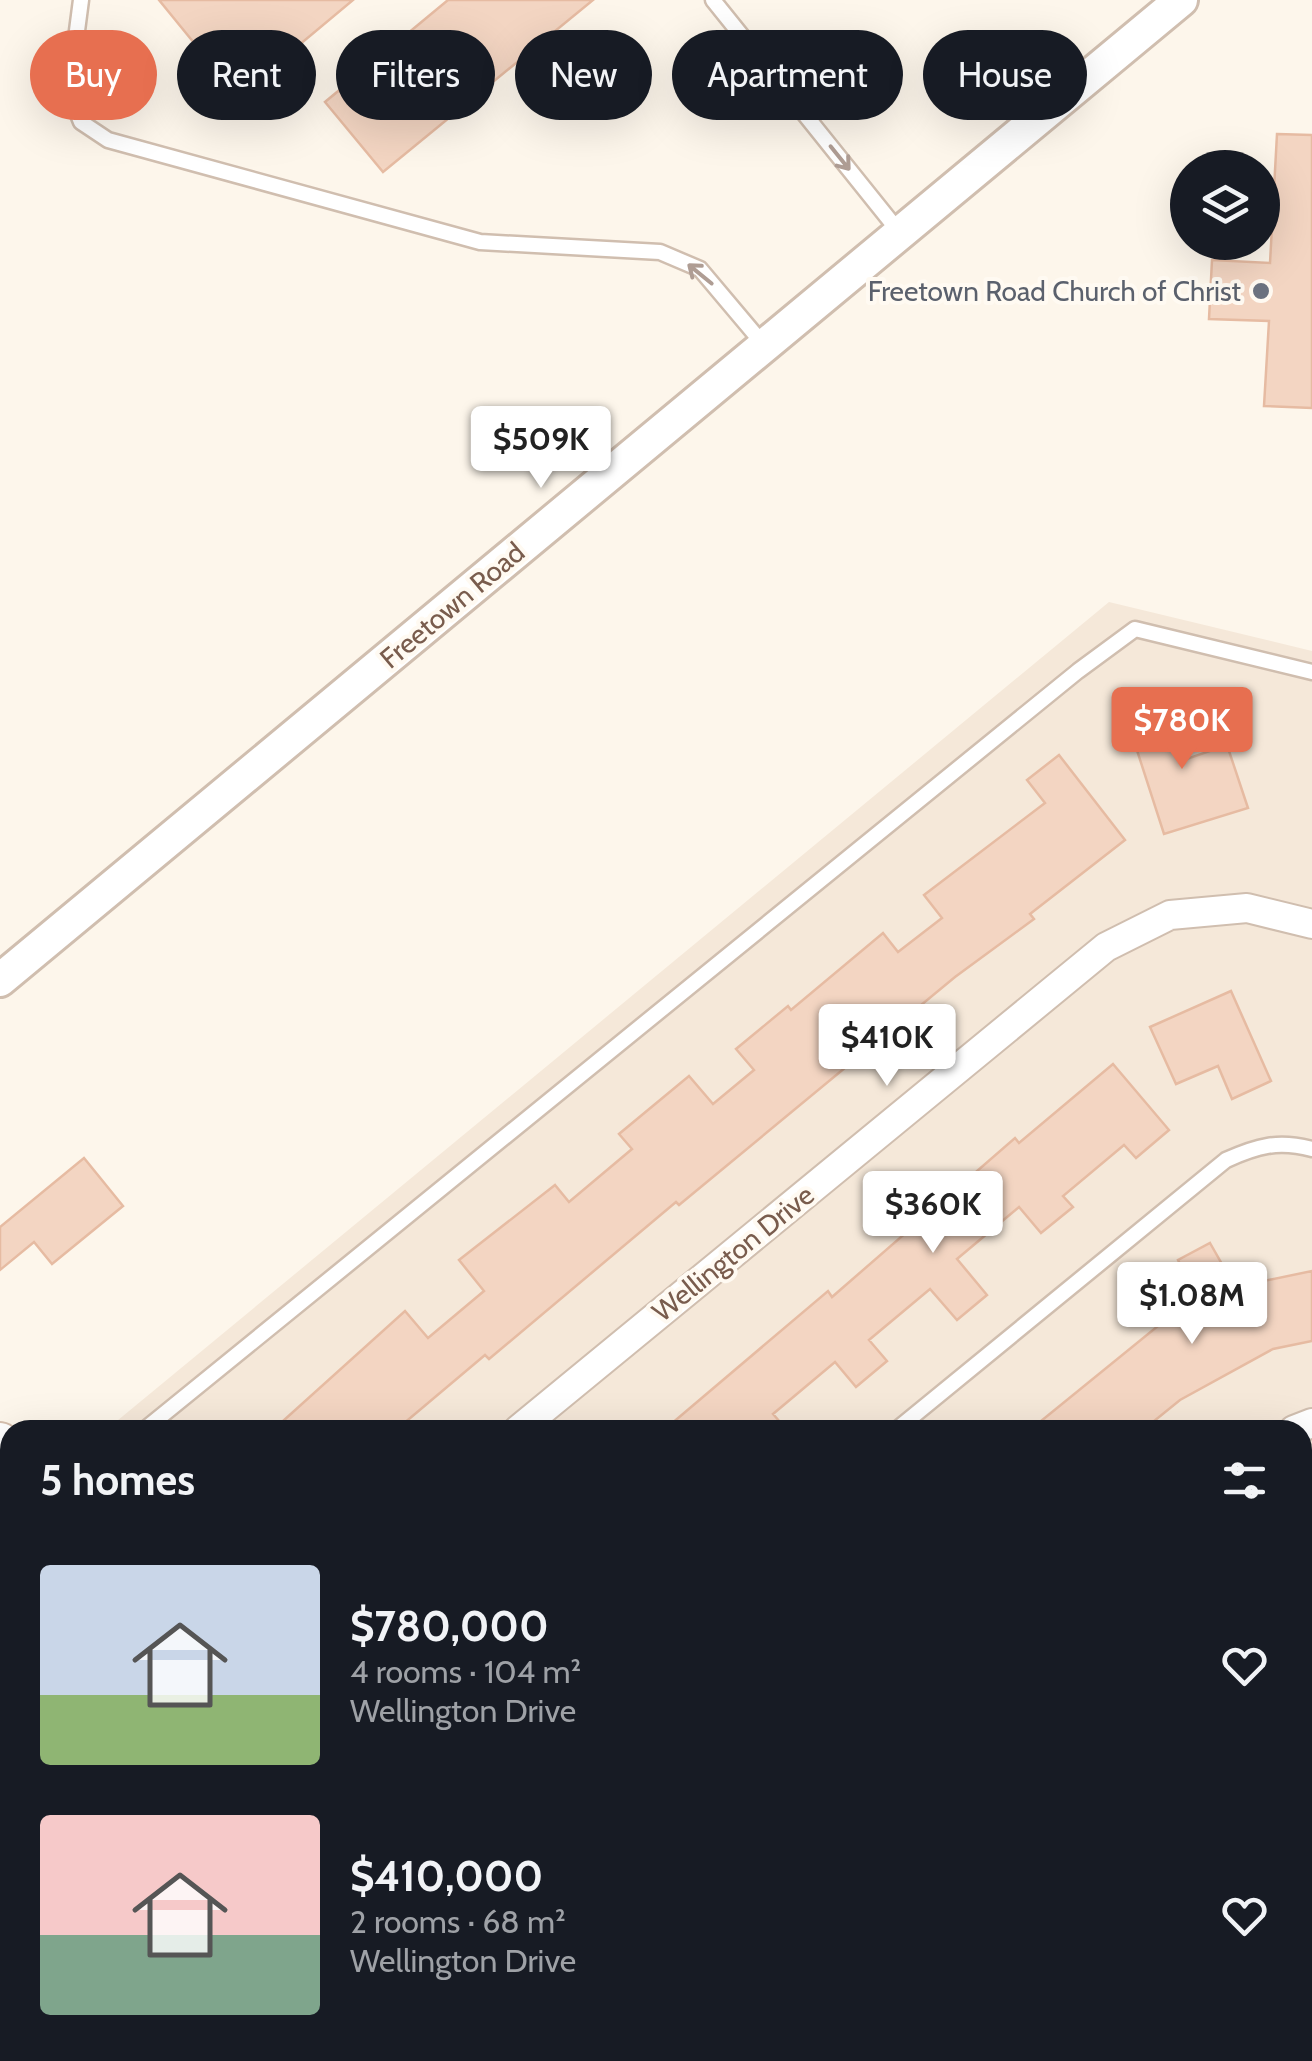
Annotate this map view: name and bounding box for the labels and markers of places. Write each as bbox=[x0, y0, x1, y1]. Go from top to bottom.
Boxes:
place label: Freetown Road Church of Christ bbox=[868, 274, 1241, 308]
marker: Freetown Road Church of Christ bbox=[1250, 280, 1272, 302]
pin: $509K bbox=[471, 406, 611, 491]
pin: $780K bbox=[1112, 687, 1252, 772]
pin: $410K bbox=[817, 1004, 957, 1089]
pin: $360K bbox=[863, 1171, 1003, 1256]
pin: $1.08M bbox=[1111, 1262, 1273, 1347]

